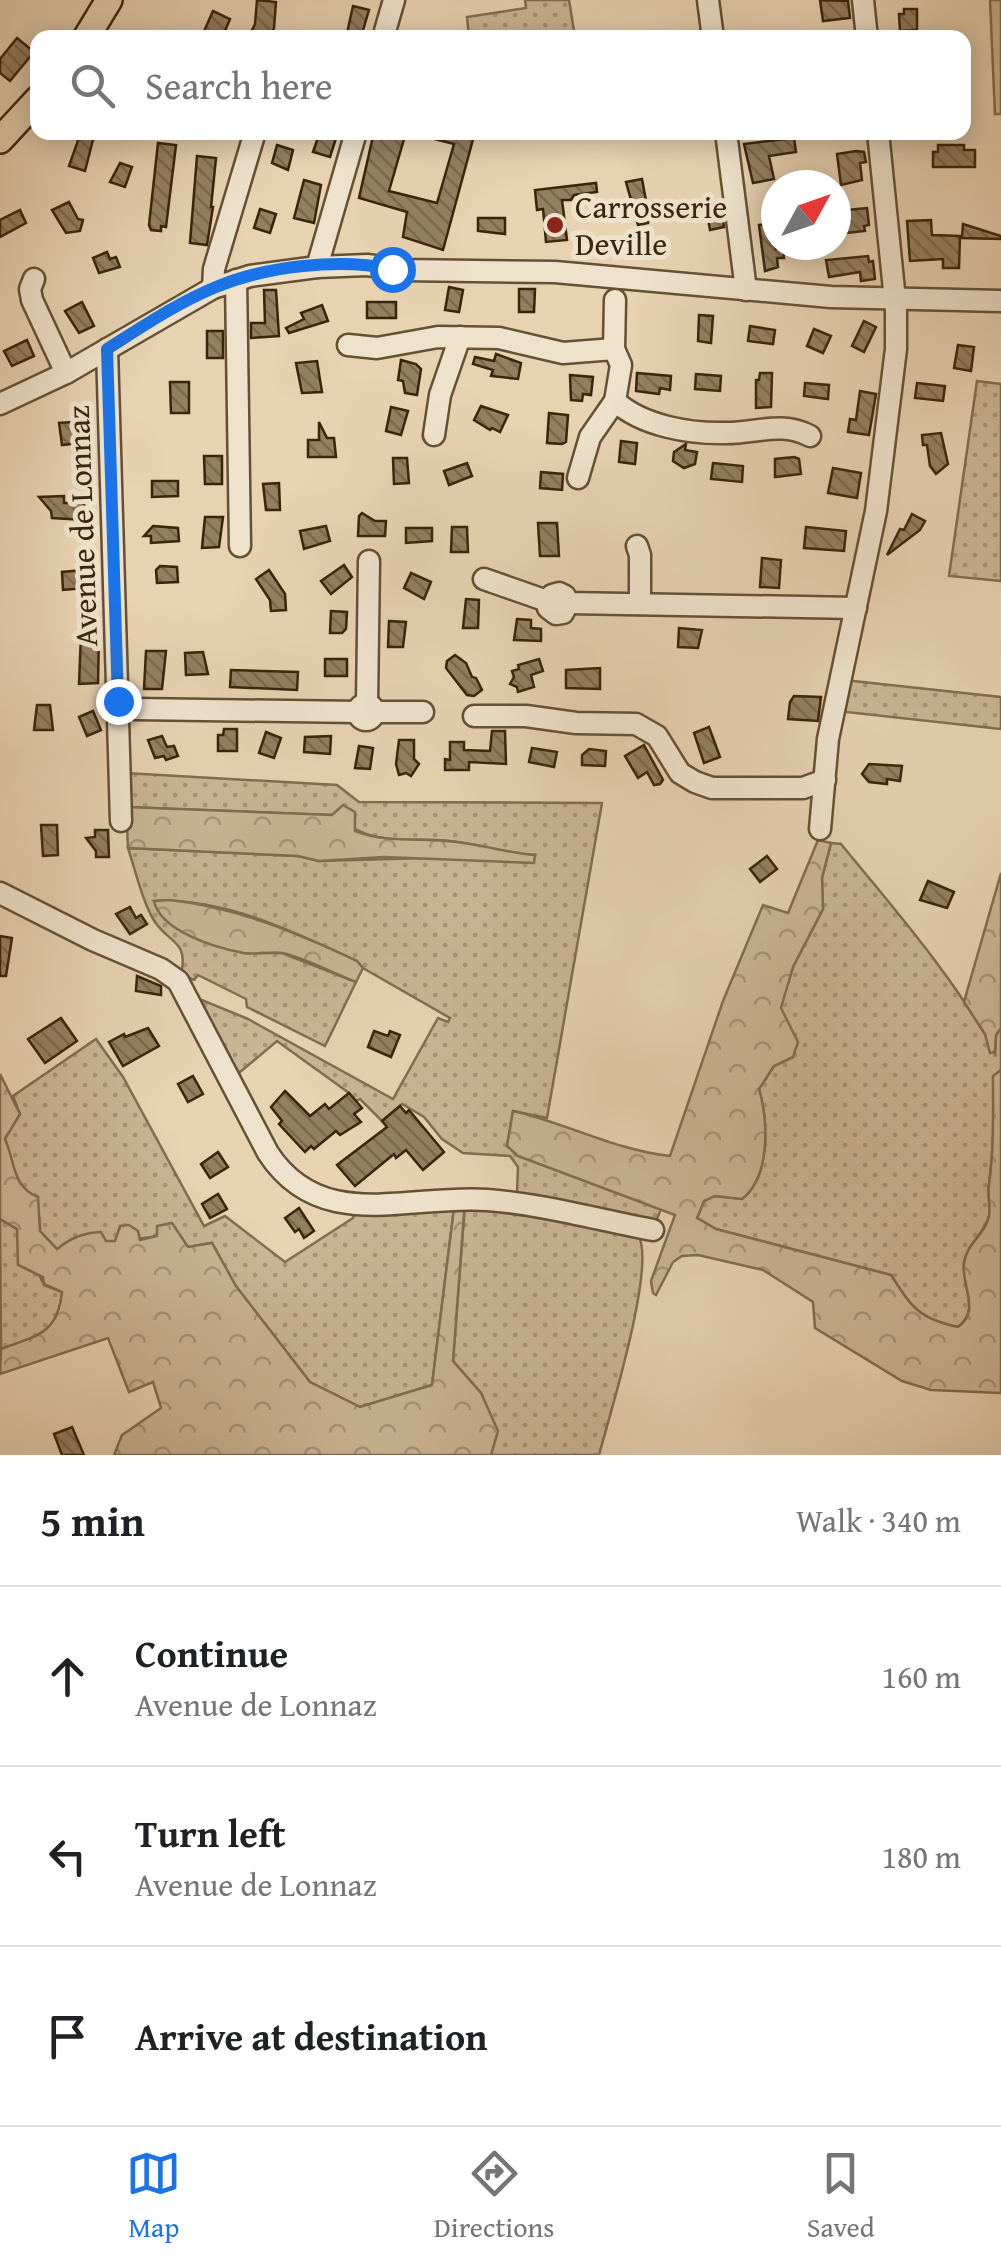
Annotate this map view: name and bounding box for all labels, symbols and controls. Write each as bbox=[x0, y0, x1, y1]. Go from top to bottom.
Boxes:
search box bbox=[30, 30, 971, 140]
text: Search here bbox=[145, 57, 333, 113]
icon: search bbox=[65, 58, 120, 113]
north arrow bbox=[761, 170, 851, 260]
place label: Carrosserie Deville bbox=[575, 183, 727, 267]
marker: Carrosserie Deville bbox=[544, 214, 566, 236]
route start bbox=[370, 247, 416, 293]
street label: Avenue de Lonnaz bbox=[54, 405, 109, 648]
route end bbox=[96, 679, 142, 725]
text: 5 min bbox=[40, 1490, 145, 1551]
text: Walk · 340 m bbox=[796, 1497, 961, 1544]
text: Continue bbox=[135, 1625, 288, 1681]
icon: ahead bbox=[40, 1649, 95, 1704]
text: 160 m bbox=[882, 1653, 961, 1700]
text: Avenue de Lonnaz bbox=[135, 1681, 377, 1728]
text: Turn left bbox=[135, 1805, 286, 1861]
icon: left bbox=[40, 1829, 95, 1884]
text: 180 m bbox=[882, 1833, 961, 1880]
text: Avenue de Lonnaz bbox=[135, 1861, 377, 1908]
text: Arrive at destination bbox=[135, 2008, 488, 2064]
icon: arrive bbox=[40, 2009, 95, 2064]
tab: Map bbox=[126, 2146, 181, 2247]
tab: Directions bbox=[434, 2146, 554, 2247]
tab: Saved bbox=[807, 2146, 875, 2247]

